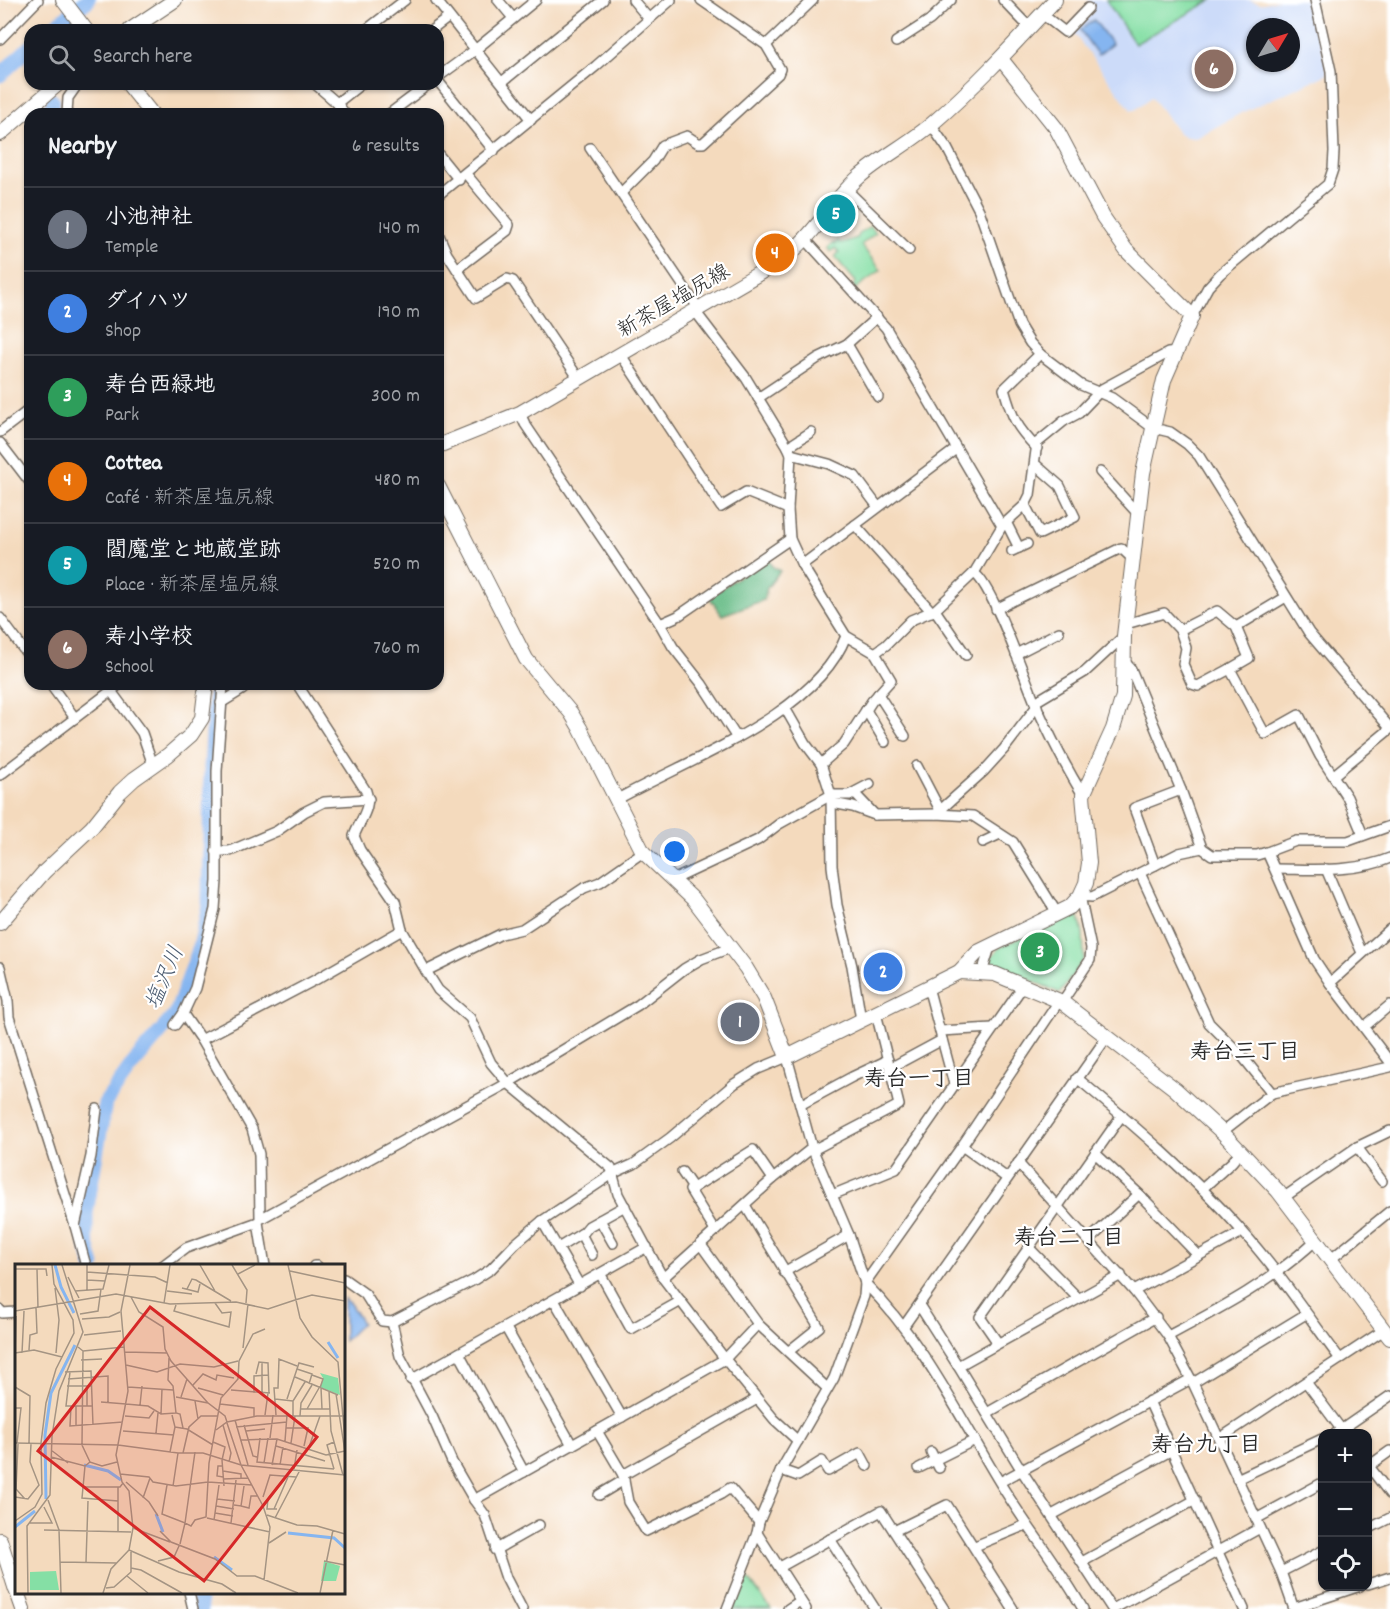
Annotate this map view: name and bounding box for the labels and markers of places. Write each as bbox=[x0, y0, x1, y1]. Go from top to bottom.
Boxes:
pin: 6 bbox=[1194, 46, 1234, 92]
pin: 5 bbox=[816, 192, 856, 236]
pin: 4 bbox=[756, 230, 794, 276]
pin: 3 bbox=[1020, 930, 1060, 974]
pin: 2 bbox=[864, 950, 902, 994]
pin: 1 bbox=[720, 1000, 760, 1044]

